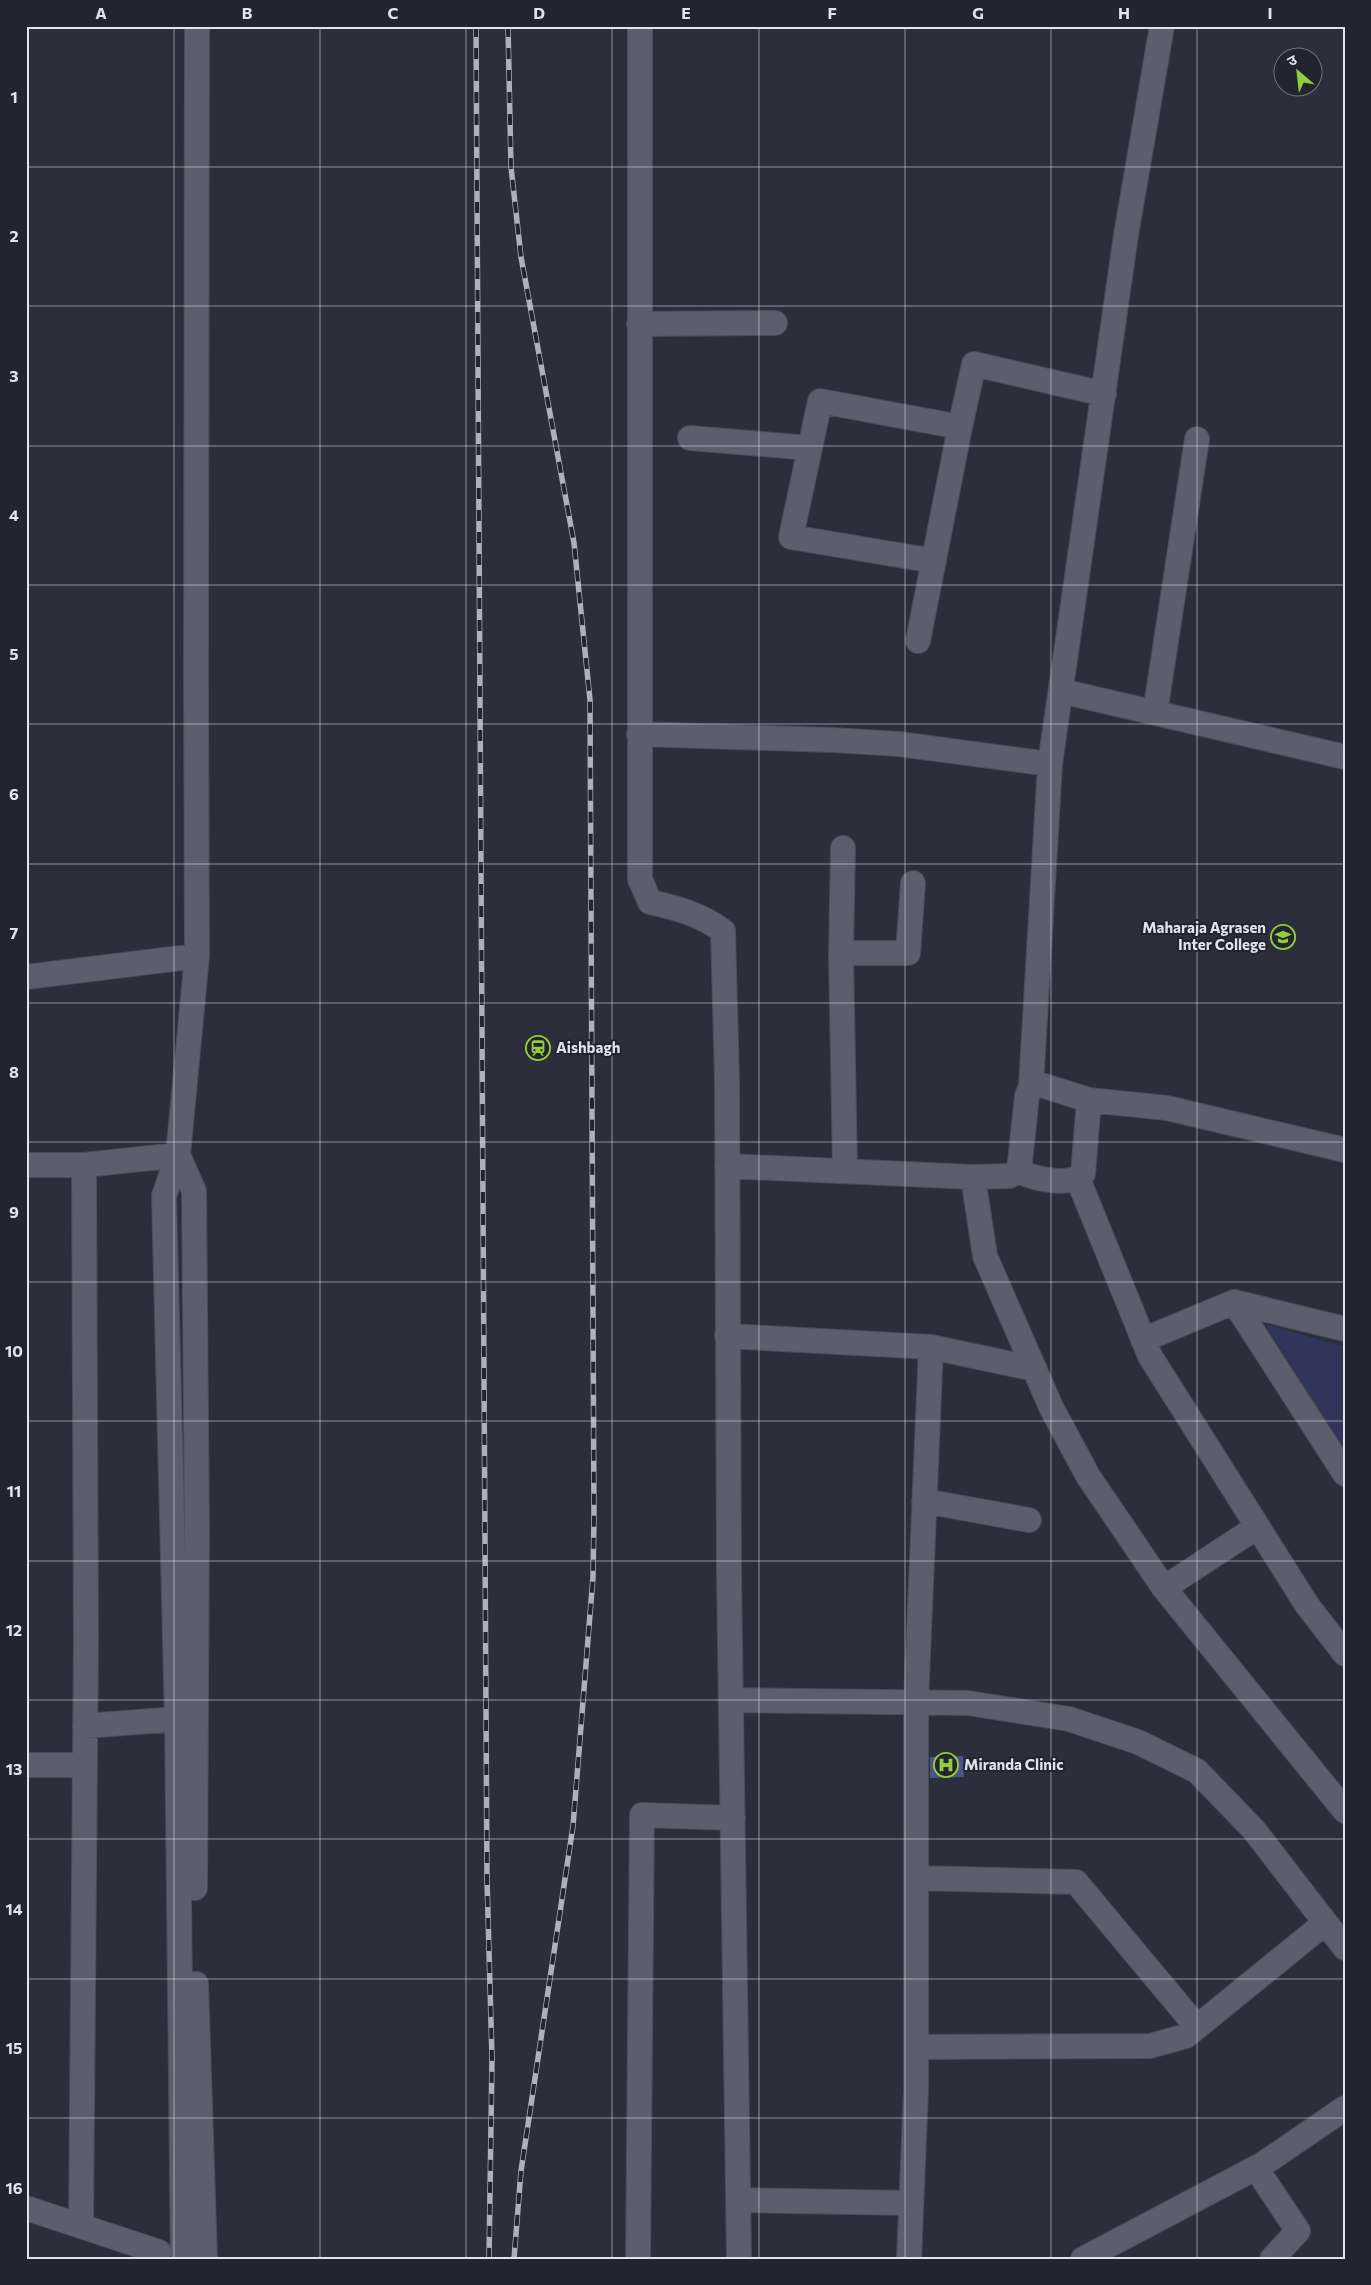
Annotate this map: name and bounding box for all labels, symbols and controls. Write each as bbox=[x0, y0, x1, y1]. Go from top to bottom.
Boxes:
text: A bbox=[95, 3, 107, 22]
text: B bbox=[242, 3, 253, 22]
text: C bbox=[388, 3, 399, 22]
text: D bbox=[533, 3, 545, 22]
text: E bbox=[681, 3, 691, 22]
text: F bbox=[827, 3, 837, 22]
text: G bbox=[972, 3, 984, 22]
text: H bbox=[1118, 3, 1130, 22]
text: I bbox=[1267, 3, 1273, 22]
north arrow bbox=[1274, 48, 1324, 98]
text: उ bbox=[1284, 50, 1300, 70]
text: 1 bbox=[10, 87, 18, 106]
text: 2 bbox=[9, 226, 19, 245]
text: 3 bbox=[9, 366, 19, 385]
text: 4 bbox=[9, 505, 19, 524]
text: 5 bbox=[9, 644, 19, 663]
text: 6 bbox=[9, 784, 19, 803]
place label: Maharaja Agrasen Inter College bbox=[1142, 918, 1266, 953]
text: 7 bbox=[10, 923, 19, 942]
school or university icon: Maharaja Agrasen Inter College bbox=[1270, 924, 1296, 950]
station icon: Aishbagh bbox=[525, 1035, 551, 1061]
place label: Aishbagh bbox=[556, 1038, 620, 1056]
text: 8 bbox=[9, 1062, 19, 1081]
text: 9 bbox=[9, 1202, 19, 1221]
text: 10 bbox=[5, 1341, 23, 1360]
text: 11 bbox=[7, 1481, 21, 1500]
text: 12 bbox=[6, 1620, 22, 1639]
hospital icon: Miranda Clinic bbox=[933, 1752, 959, 1778]
place label: Miranda Clinic bbox=[964, 1755, 1063, 1773]
text: 13 bbox=[6, 1759, 22, 1778]
text: 14 bbox=[5, 1899, 23, 1918]
text: 15 bbox=[6, 2038, 22, 2057]
text: 16 bbox=[5, 2178, 23, 2197]

